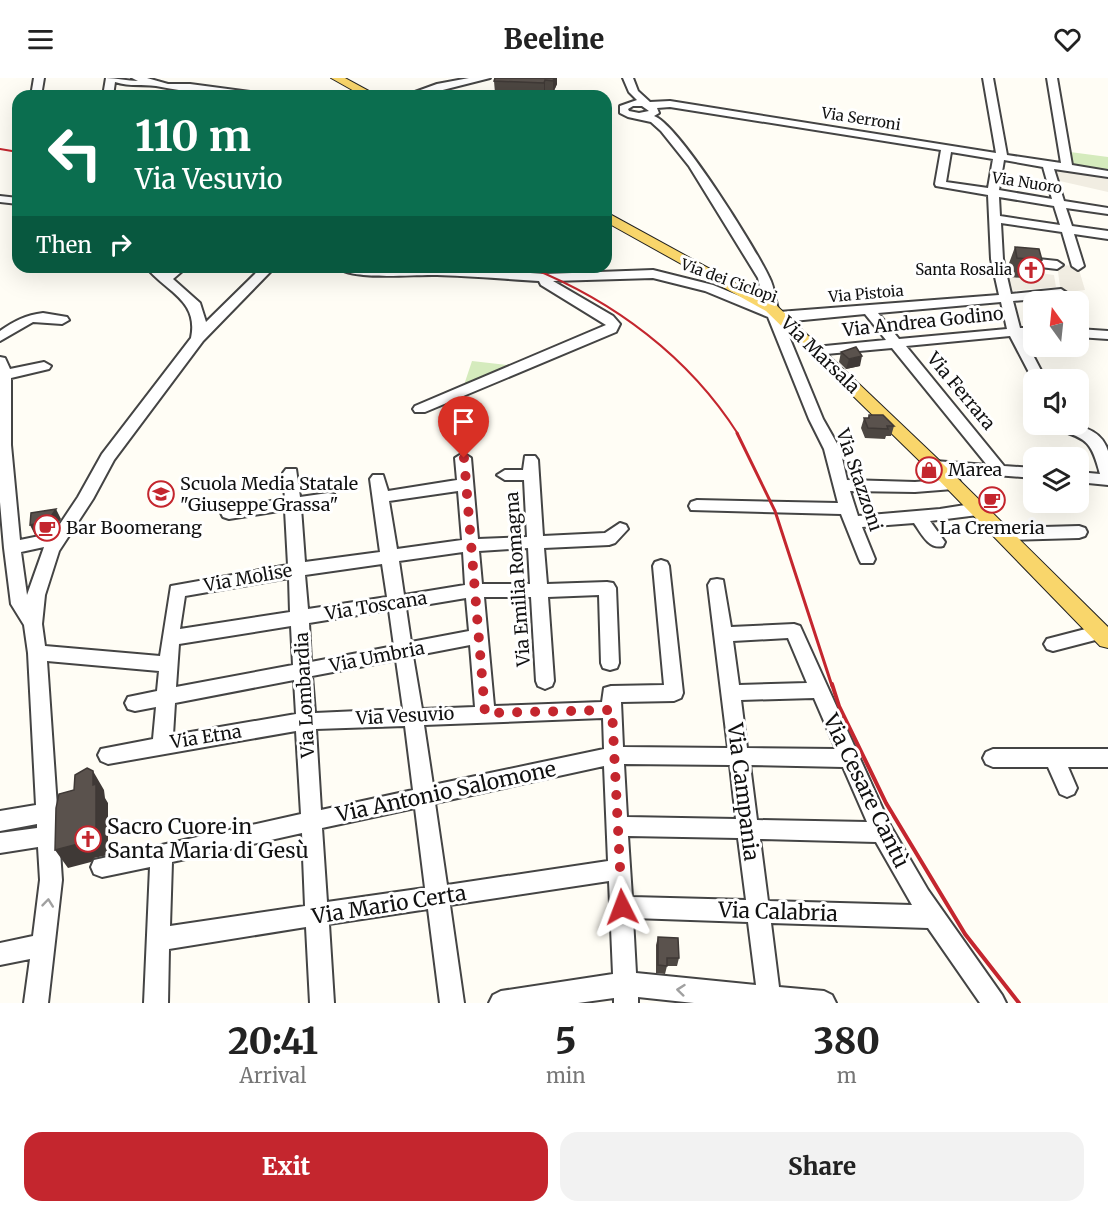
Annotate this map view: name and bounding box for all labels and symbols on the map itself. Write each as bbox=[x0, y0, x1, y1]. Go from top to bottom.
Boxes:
street label: Via Serroni bbox=[819, 103, 902, 134]
street label: Via Nuoro bbox=[990, 167, 1064, 197]
street label: Via dei Ciclopi bbox=[678, 254, 780, 307]
church icon: Santa Rosalia bbox=[1016, 255, 1046, 285]
place label: Santa Rosalia bbox=[915, 260, 1012, 279]
street label: Via Pistoia bbox=[827, 281, 904, 306]
north arrow bbox=[1023, 291, 1089, 357]
street label: Via Andrea Godino bbox=[840, 302, 1005, 341]
street label: Via Marsala bbox=[775, 311, 865, 398]
street label: Via Ferrara bbox=[922, 346, 1001, 435]
pin bbox=[438, 396, 489, 458]
street label: Via Stazzoni bbox=[831, 425, 888, 534]
shop icon: Marea bbox=[914, 455, 944, 485]
place label: Marea bbox=[948, 458, 1003, 481]
place label: Scuola Media Statale "Giuseppe Grassa" bbox=[180, 472, 358, 516]
school or university icon: Scuola Media Statale "Giuseppe Grassa" bbox=[146, 479, 176, 509]
cafe icon: La Cremeria bbox=[977, 485, 1007, 515]
street label: Via Emilia Romagna bbox=[500, 491, 535, 668]
cafe icon: Bar Boomerang bbox=[32, 513, 62, 543]
place label: Bar Boomerang bbox=[66, 516, 202, 539]
place label: La Cremeria bbox=[939, 516, 1045, 539]
street label: Via Molise bbox=[201, 558, 294, 597]
street label: Via Toscana bbox=[322, 586, 429, 625]
street label: Via Lombardia bbox=[290, 631, 319, 759]
street label: Via Umbria bbox=[326, 636, 427, 677]
street label: Via Vesuvio bbox=[354, 701, 455, 730]
street label: Via Cesare Cantù bbox=[817, 708, 915, 872]
street label: Via Etna bbox=[168, 719, 243, 754]
street label: Via Campania bbox=[722, 720, 765, 862]
street label: Via Antonio Salomone bbox=[333, 755, 558, 828]
place label: Sacro Cuore in Santa Maria di Gesù bbox=[107, 813, 309, 864]
church icon: Sacro Cuore in Santa Maria di Gesù bbox=[73, 824, 103, 854]
position arrow bbox=[590, 875, 654, 939]
street label: Via Mario Certa bbox=[309, 879, 468, 930]
street label: Via Calabria bbox=[717, 896, 838, 927]
one-way arrow bbox=[42, 899, 54, 908]
one-way arrow bbox=[677, 984, 686, 997]

